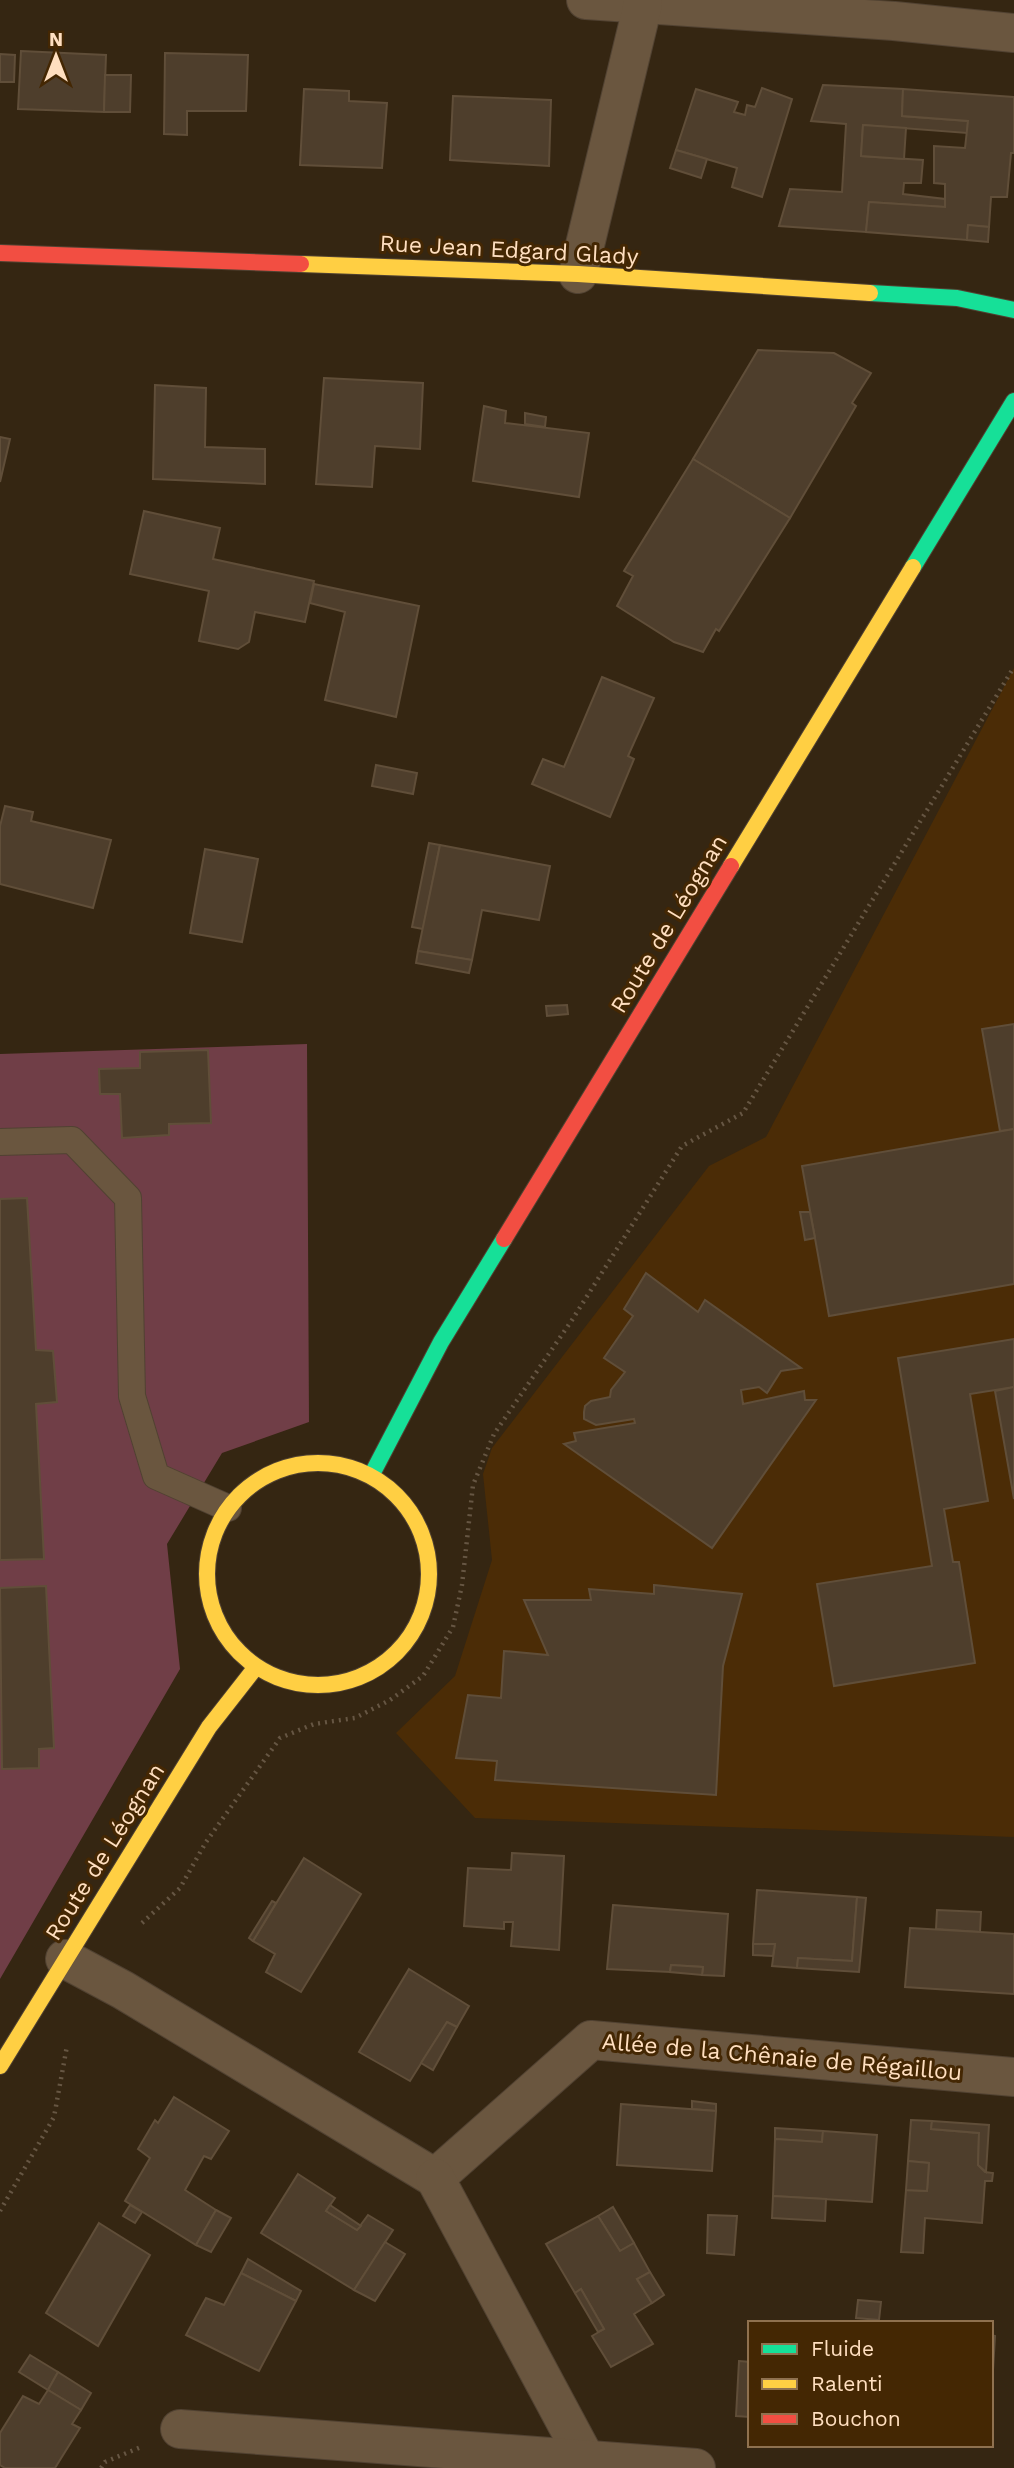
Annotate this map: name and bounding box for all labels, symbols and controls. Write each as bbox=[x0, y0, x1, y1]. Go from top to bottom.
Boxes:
north arrow bbox=[21, 21, 91, 91]
text: N bbox=[49, 28, 63, 51]
street label: Rue Jean Edgard Glady bbox=[379, 230, 639, 270]
street label: Route de Léognan bbox=[605, 830, 733, 1018]
street label: Route de Léognan bbox=[40, 1759, 170, 1945]
street label: Allée de la Chênaie de Régaillou bbox=[601, 2028, 963, 2086]
legend bbox=[748, 2321, 993, 2447]
text: Fluide bbox=[811, 2336, 874, 2361]
text: Ralenti bbox=[811, 2371, 883, 2396]
text: Bouchon bbox=[811, 2406, 901, 2431]

